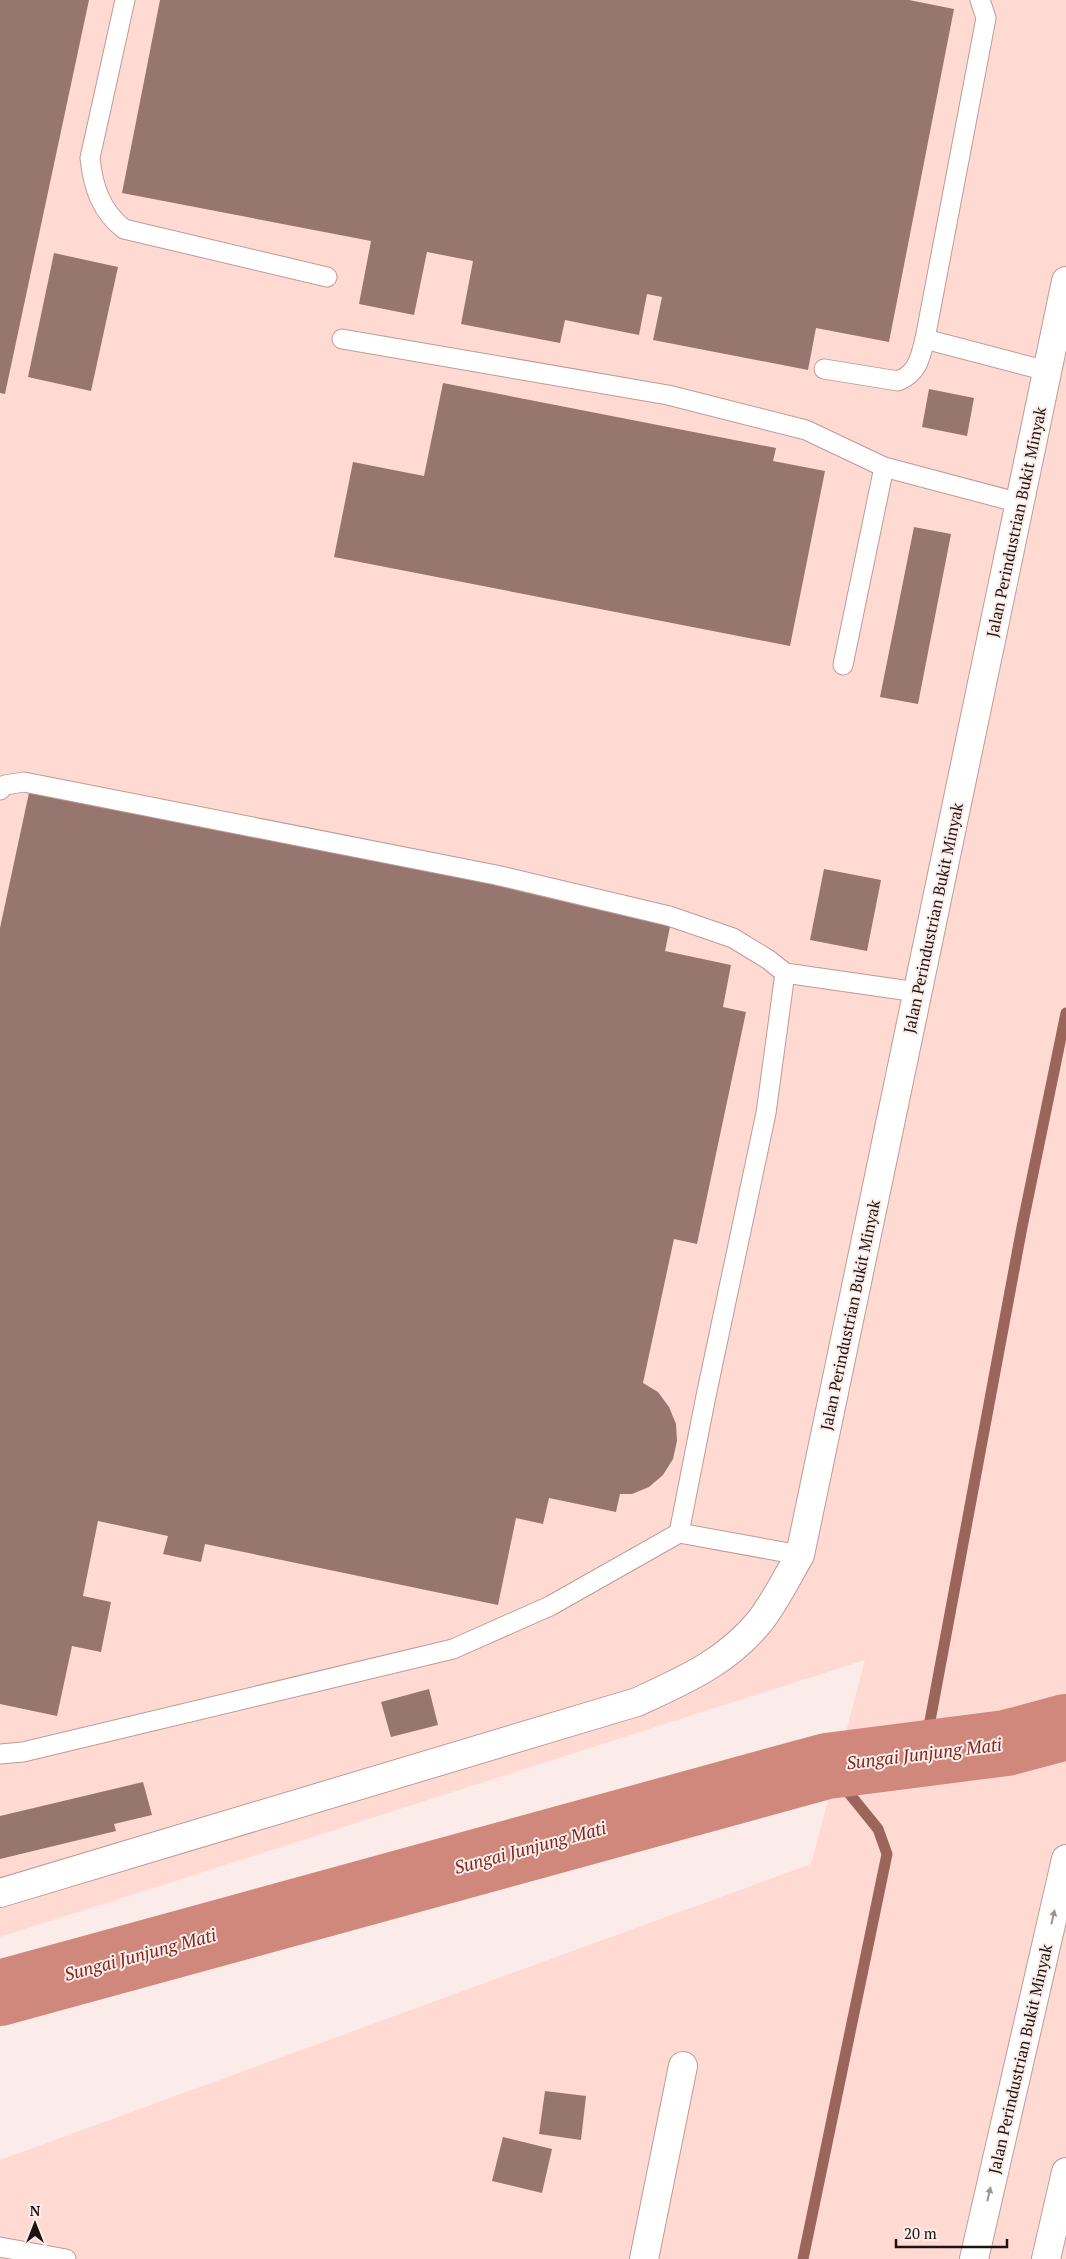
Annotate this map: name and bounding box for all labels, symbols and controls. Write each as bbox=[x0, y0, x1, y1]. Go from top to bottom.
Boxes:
street label: Jalan Perindustrian Bukit Minyak bbox=[981, 404, 1051, 639]
street label: Jalan Perindustrian Bukit Minyak bbox=[898, 800, 968, 1035]
street label: Jalan Perindustrian Bukit Minyak bbox=[815, 1197, 885, 1432]
water label: Sungai Junjung Mati bbox=[845, 1732, 1003, 1774]
water label: Sungai Junjung Mati bbox=[451, 1815, 609, 1879]
one-way arrow bbox=[1049, 1909, 1057, 1924]
water label: Sungai Junjung Mati bbox=[61, 1922, 219, 1986]
street label: Jalan Perindustrian Bukit Minyak bbox=[983, 1941, 1057, 2176]
one-way arrow bbox=[985, 2187, 993, 2202]
north arrow bbox=[10, 2199, 60, 2249]
text: N bbox=[30, 2201, 41, 2220]
scale bar bbox=[896, 2216, 1007, 2248]
text: 20 m bbox=[904, 2223, 937, 2243]

